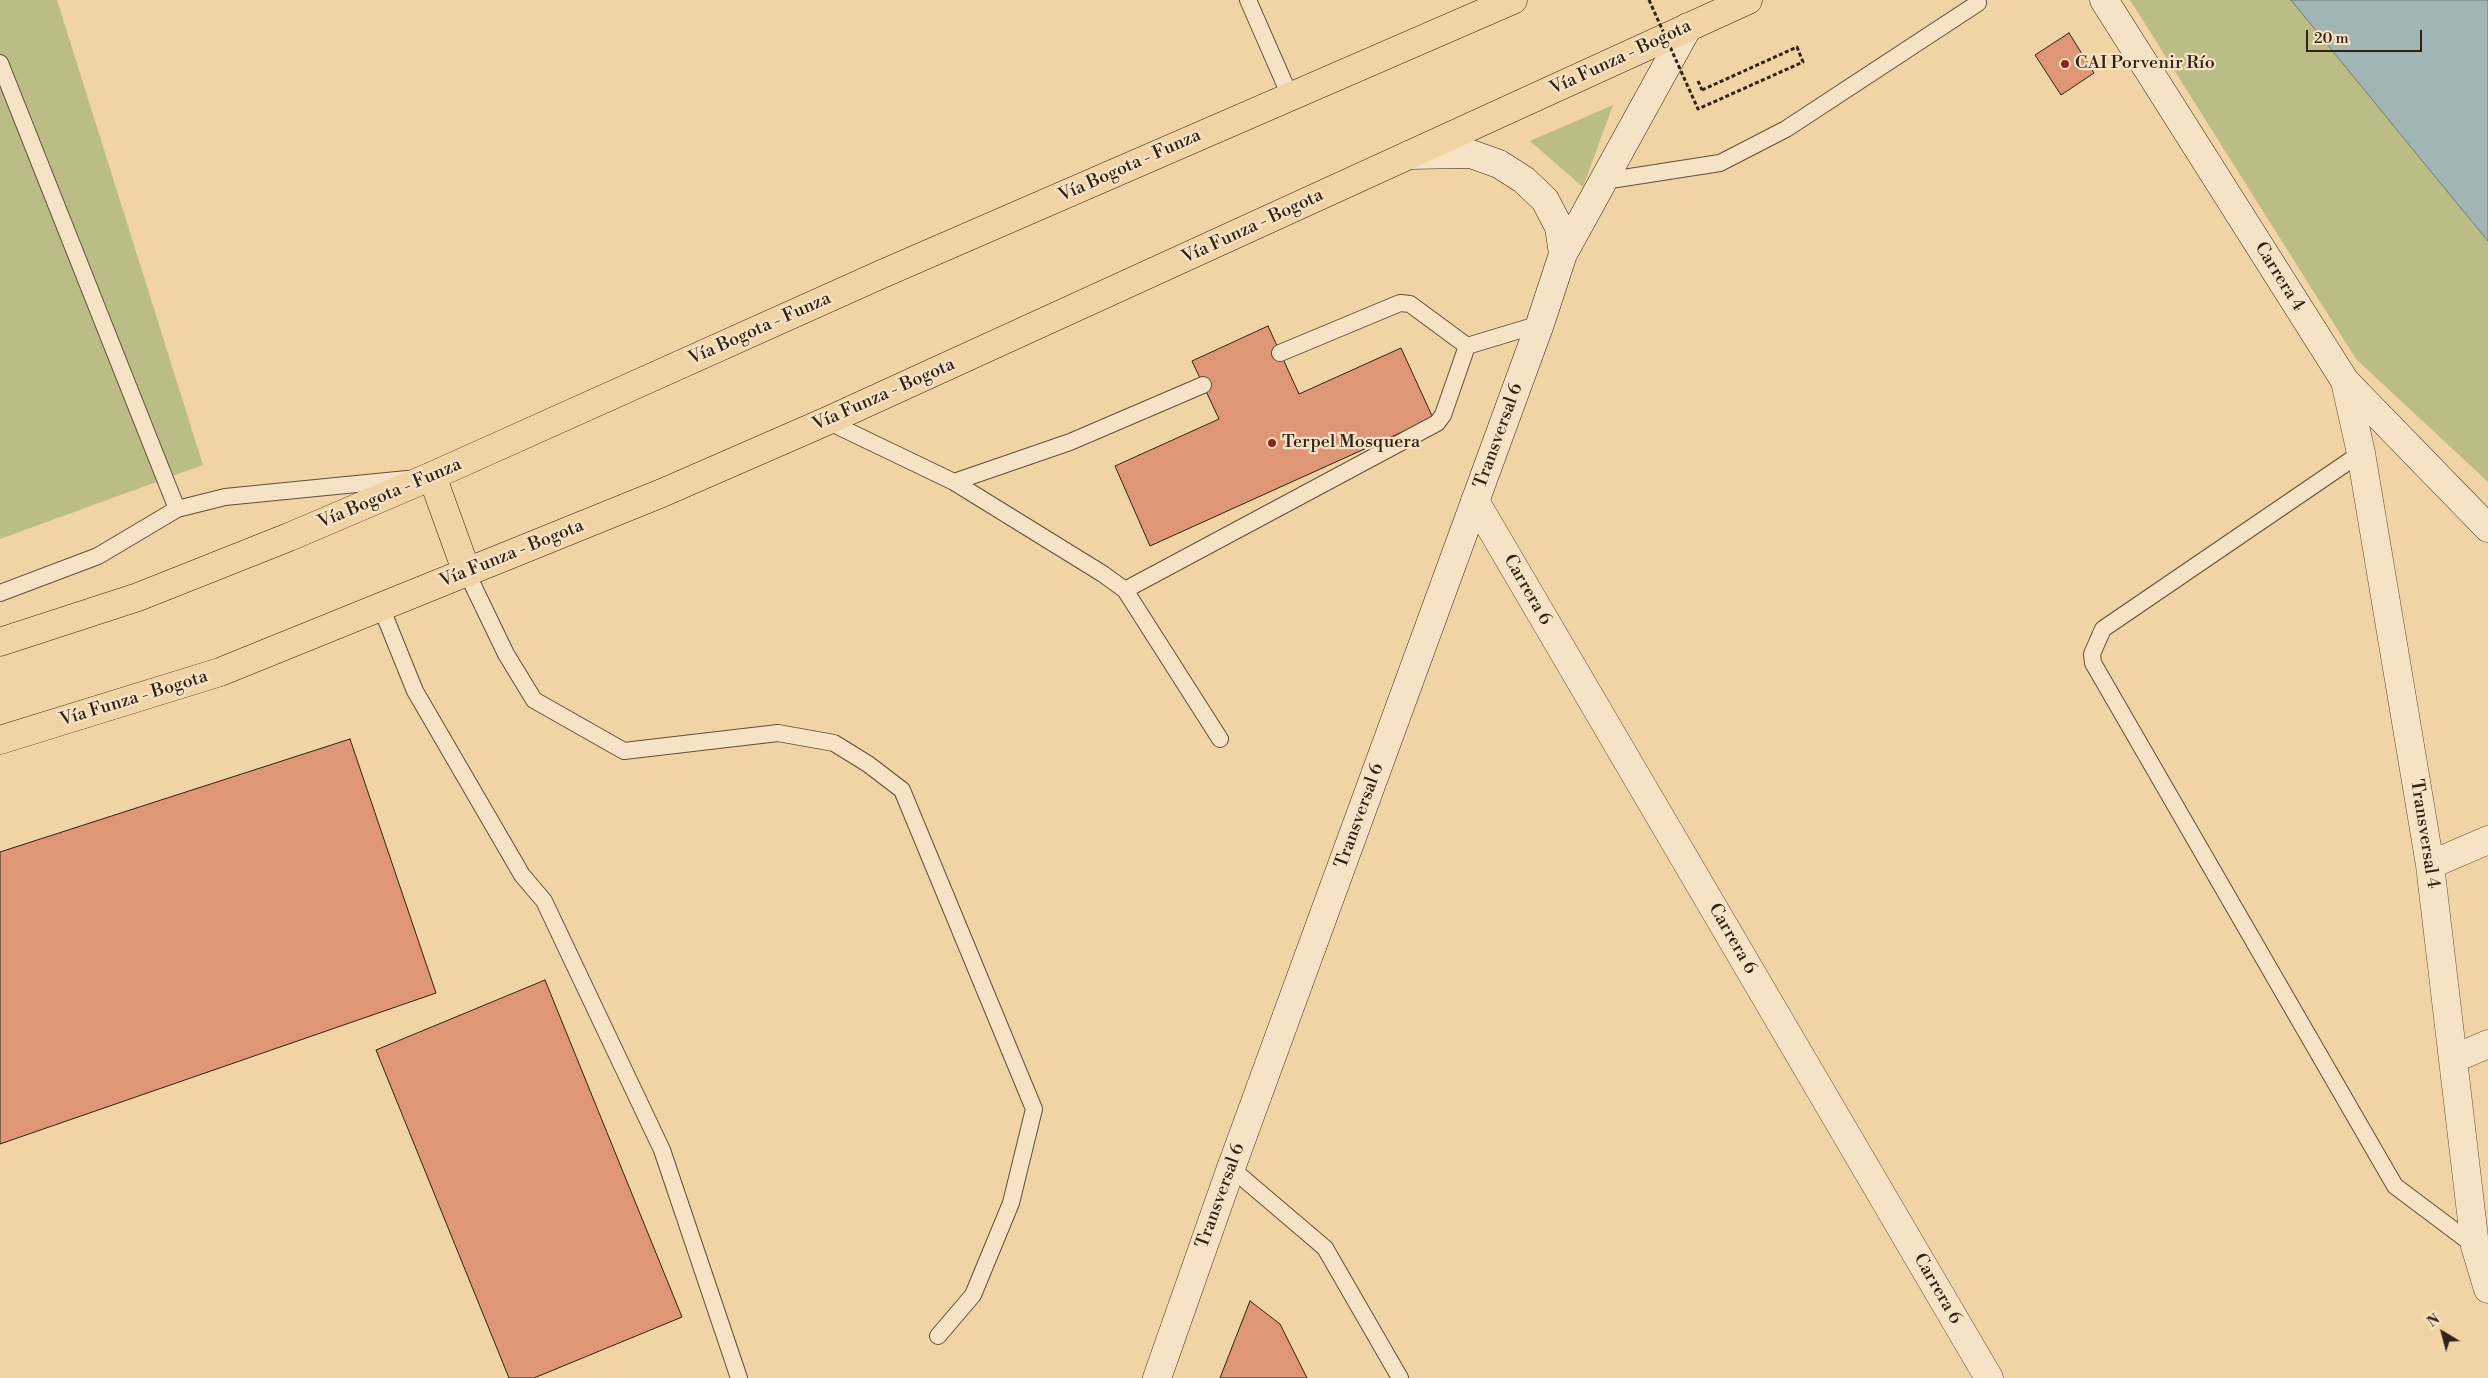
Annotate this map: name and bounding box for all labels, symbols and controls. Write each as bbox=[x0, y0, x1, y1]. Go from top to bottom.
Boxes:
street label: Vía Funza - Bogota bbox=[1547, 16, 1695, 100]
scale bar bbox=[2308, 20, 2424, 52]
text: 20 m bbox=[2314, 29, 2349, 48]
place label: CAI Porvenir Río bbox=[2075, 53, 2215, 75]
marker: CAI Porvenir Río bbox=[2059, 58, 2071, 70]
street label: Vía Bogota - Funza bbox=[1056, 125, 1204, 207]
street label: Vía Funza - Bogota bbox=[1179, 185, 1327, 269]
street label: Carrera 4 bbox=[2249, 238, 2309, 316]
street label: Vía Bogota - Funza bbox=[686, 288, 834, 370]
street label: Vía Funza - Bogota bbox=[810, 354, 958, 436]
street label: Transversal 6 bbox=[1470, 381, 1528, 491]
place label: Terpel Mosquera bbox=[1282, 432, 1420, 454]
marker: Terpel Mosquera bbox=[1266, 437, 1278, 449]
street label: Vía Bogota - Funza bbox=[315, 454, 465, 534]
street label: Vía Funza - Bogota bbox=[437, 515, 587, 593]
street label: Carrera 6 bbox=[1498, 551, 1556, 629]
street label: Vía Funza - Bogota bbox=[57, 666, 211, 732]
street label: Transversal 6 bbox=[1331, 761, 1389, 871]
street label: Transversal 4 bbox=[2405, 778, 2443, 890]
street label: Carrera 6 bbox=[1703, 900, 1761, 978]
street label: Transversal 6 bbox=[1192, 1141, 1250, 1251]
street label: Carrera 6 bbox=[1908, 1250, 1966, 1328]
north arrow bbox=[2418, 1308, 2468, 1358]
text: N bbox=[2424, 1311, 2444, 1332]

